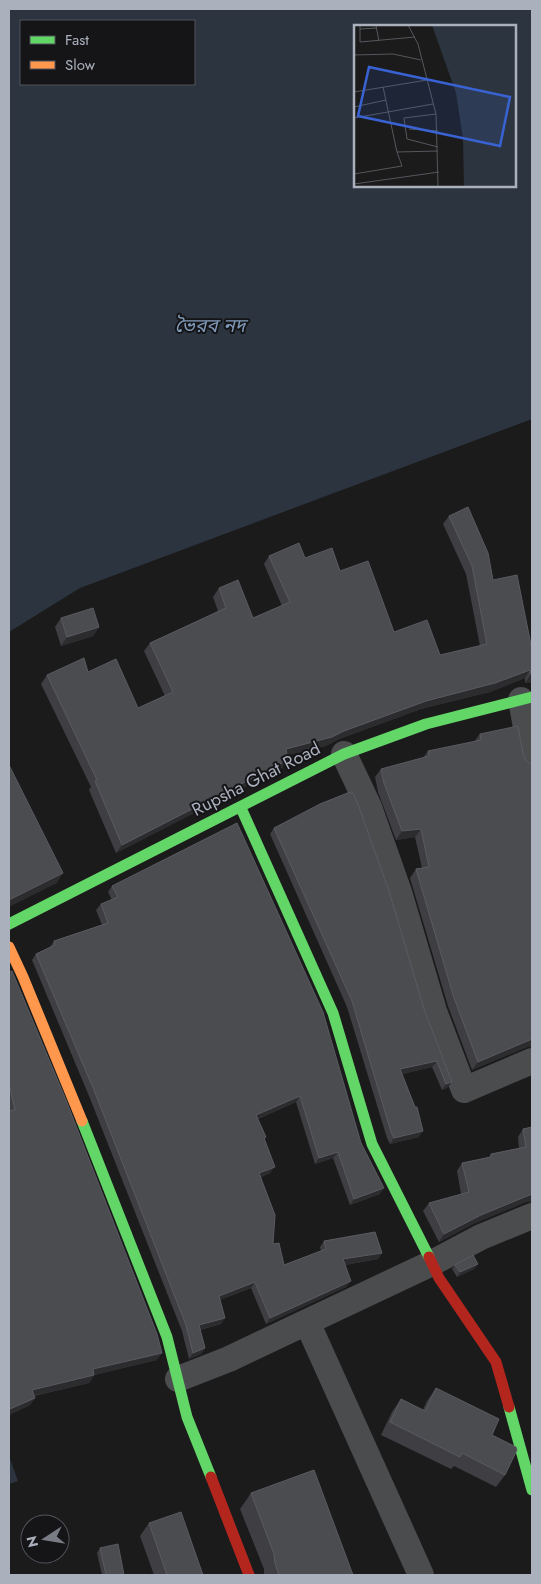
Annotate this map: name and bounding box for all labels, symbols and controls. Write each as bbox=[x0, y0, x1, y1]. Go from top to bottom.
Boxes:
legend bbox=[20, 20, 195, 85]
inset map bbox=[354, 25, 516, 188]
text: Fast bbox=[65, 29, 89, 51]
text: Slow bbox=[65, 54, 96, 76]
water label: ভৈরব নদ bbox=[175, 312, 249, 339]
street label: Rupsha Ghat Road bbox=[187, 735, 325, 823]
north arrow bbox=[20, 1514, 70, 1564]
text: N bbox=[21, 1534, 43, 1549]

